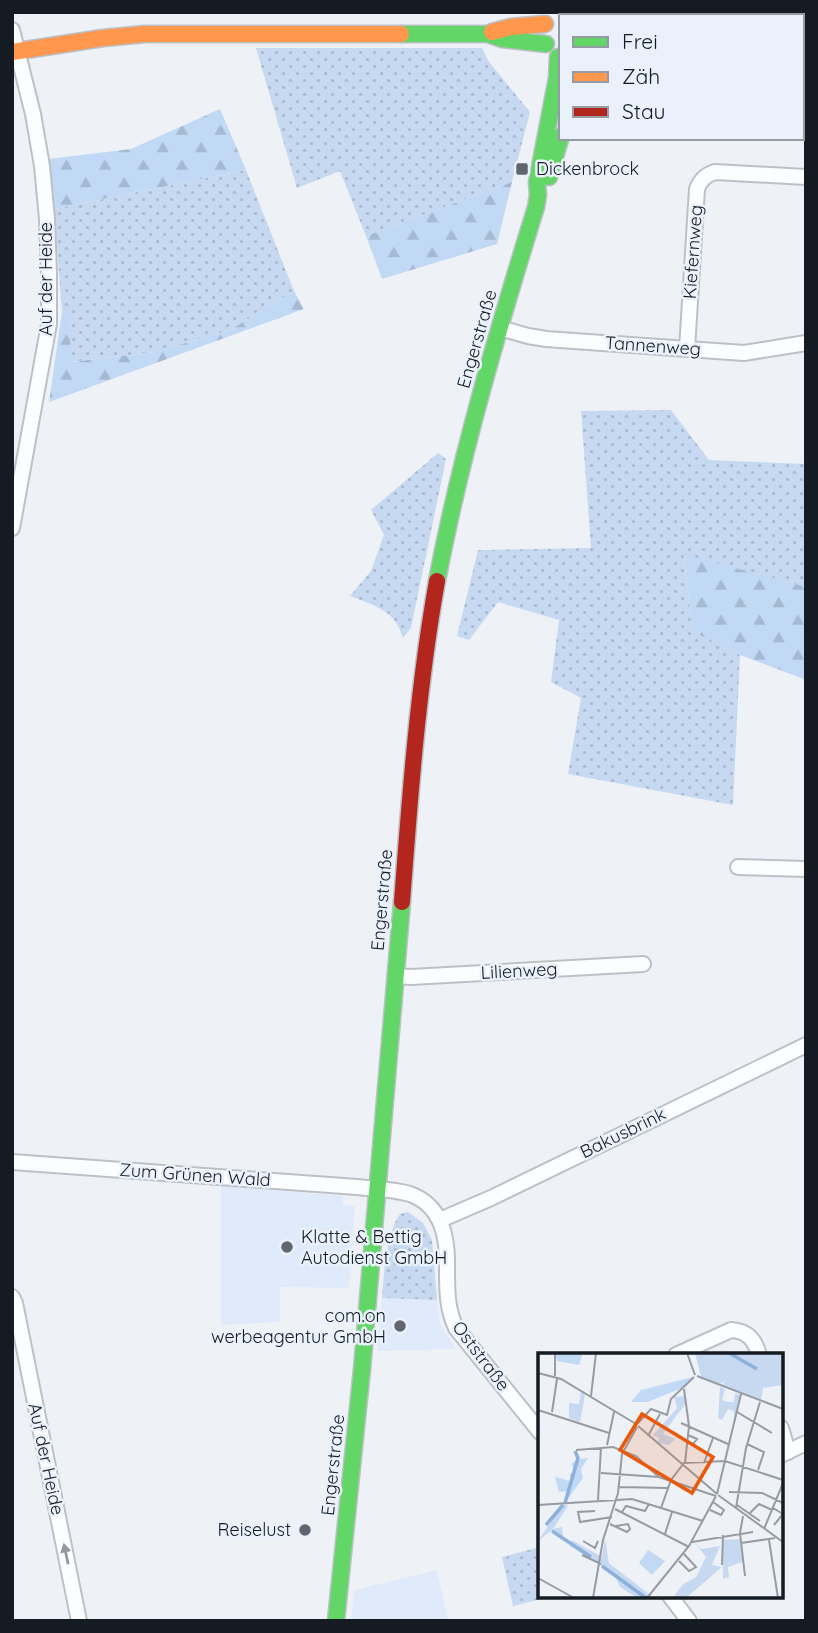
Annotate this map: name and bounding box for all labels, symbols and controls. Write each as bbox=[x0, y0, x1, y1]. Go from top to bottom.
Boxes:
legend bbox=[559, 14, 804, 140]
text: Frei bbox=[622, 28, 658, 54]
text: Zäh bbox=[622, 63, 660, 89]
text: Stau bbox=[622, 98, 665, 124]
place label: Dickenbrock bbox=[536, 157, 639, 180]
marker: Dickenbrock bbox=[514, 161, 530, 177]
street label: Kiefernweg bbox=[678, 204, 707, 300]
street label: Auf der Heide bbox=[34, 222, 57, 336]
street label: Engerstraße bbox=[451, 287, 502, 391]
street label: Tannenweg bbox=[604, 331, 702, 360]
street label: Engerstraße bbox=[366, 848, 397, 952]
street label: Lilienweg bbox=[480, 957, 558, 984]
street label: Bakusbrink bbox=[576, 1102, 669, 1163]
street label: Zum Grünen Wald bbox=[119, 1158, 271, 1191]
place label: Klatte & Bettig Autodienst GmbH bbox=[301, 1225, 447, 1269]
marker: Klatte & Bettig Autodienst GmbH bbox=[279, 1239, 295, 1255]
place label: com.on werbeagentur GmbH bbox=[211, 1304, 386, 1348]
street label: Oststraße bbox=[448, 1316, 515, 1395]
marker: com.on werbeagentur GmbH bbox=[392, 1318, 408, 1334]
inset map bbox=[538, 1353, 783, 1598]
street label: Auf der Heide bbox=[23, 1401, 70, 1517]
street label: Engerstraße bbox=[316, 1413, 349, 1517]
place label: Reiselust bbox=[218, 1518, 291, 1541]
marker: Reiselust bbox=[297, 1522, 313, 1538]
one-way arrow bbox=[61, 1543, 72, 1565]

